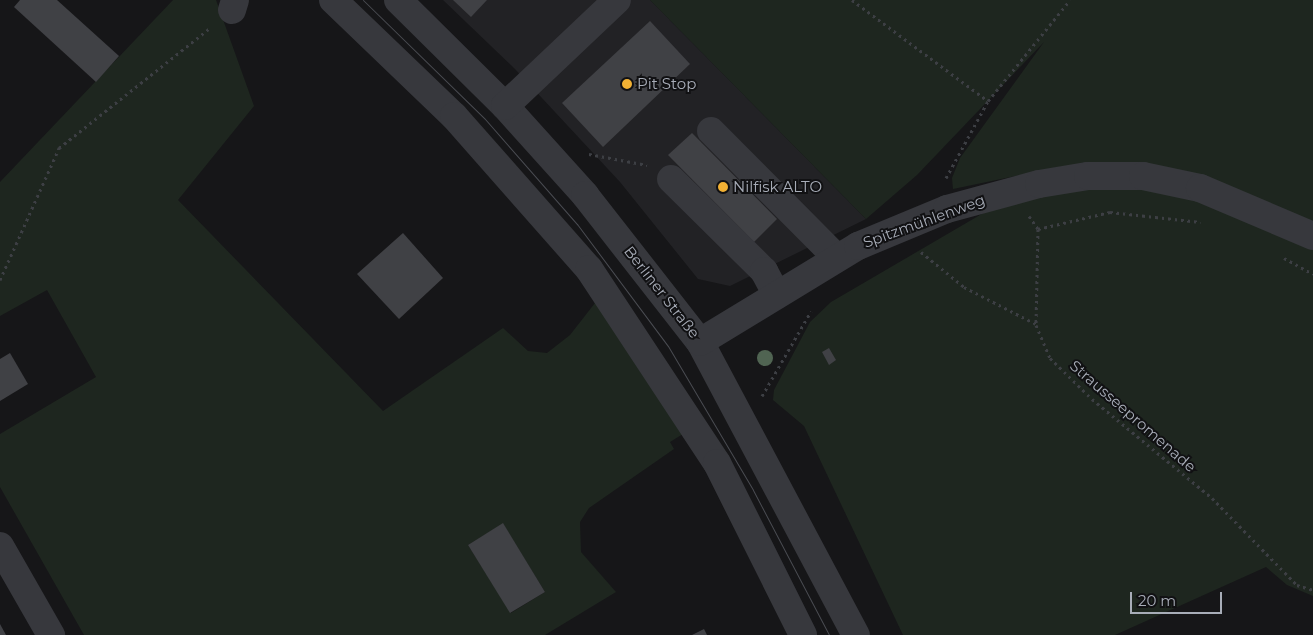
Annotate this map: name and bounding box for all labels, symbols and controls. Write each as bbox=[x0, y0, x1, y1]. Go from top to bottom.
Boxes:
place label: Pit Stop bbox=[637, 75, 696, 93]
marker: Pit Stop bbox=[621, 78, 633, 90]
place label: Nilfisk ALTO bbox=[733, 178, 822, 196]
marker: Nilfisk ALTO bbox=[717, 181, 729, 193]
street label: Spitzmühlenweg bbox=[861, 191, 987, 251]
street label: Berliner Straße bbox=[620, 242, 704, 342]
street label: Strausseepromenade bbox=[1066, 356, 1200, 476]
scale bar bbox=[1133, 582, 1226, 614]
text: 20 m bbox=[1138, 591, 1176, 610]

